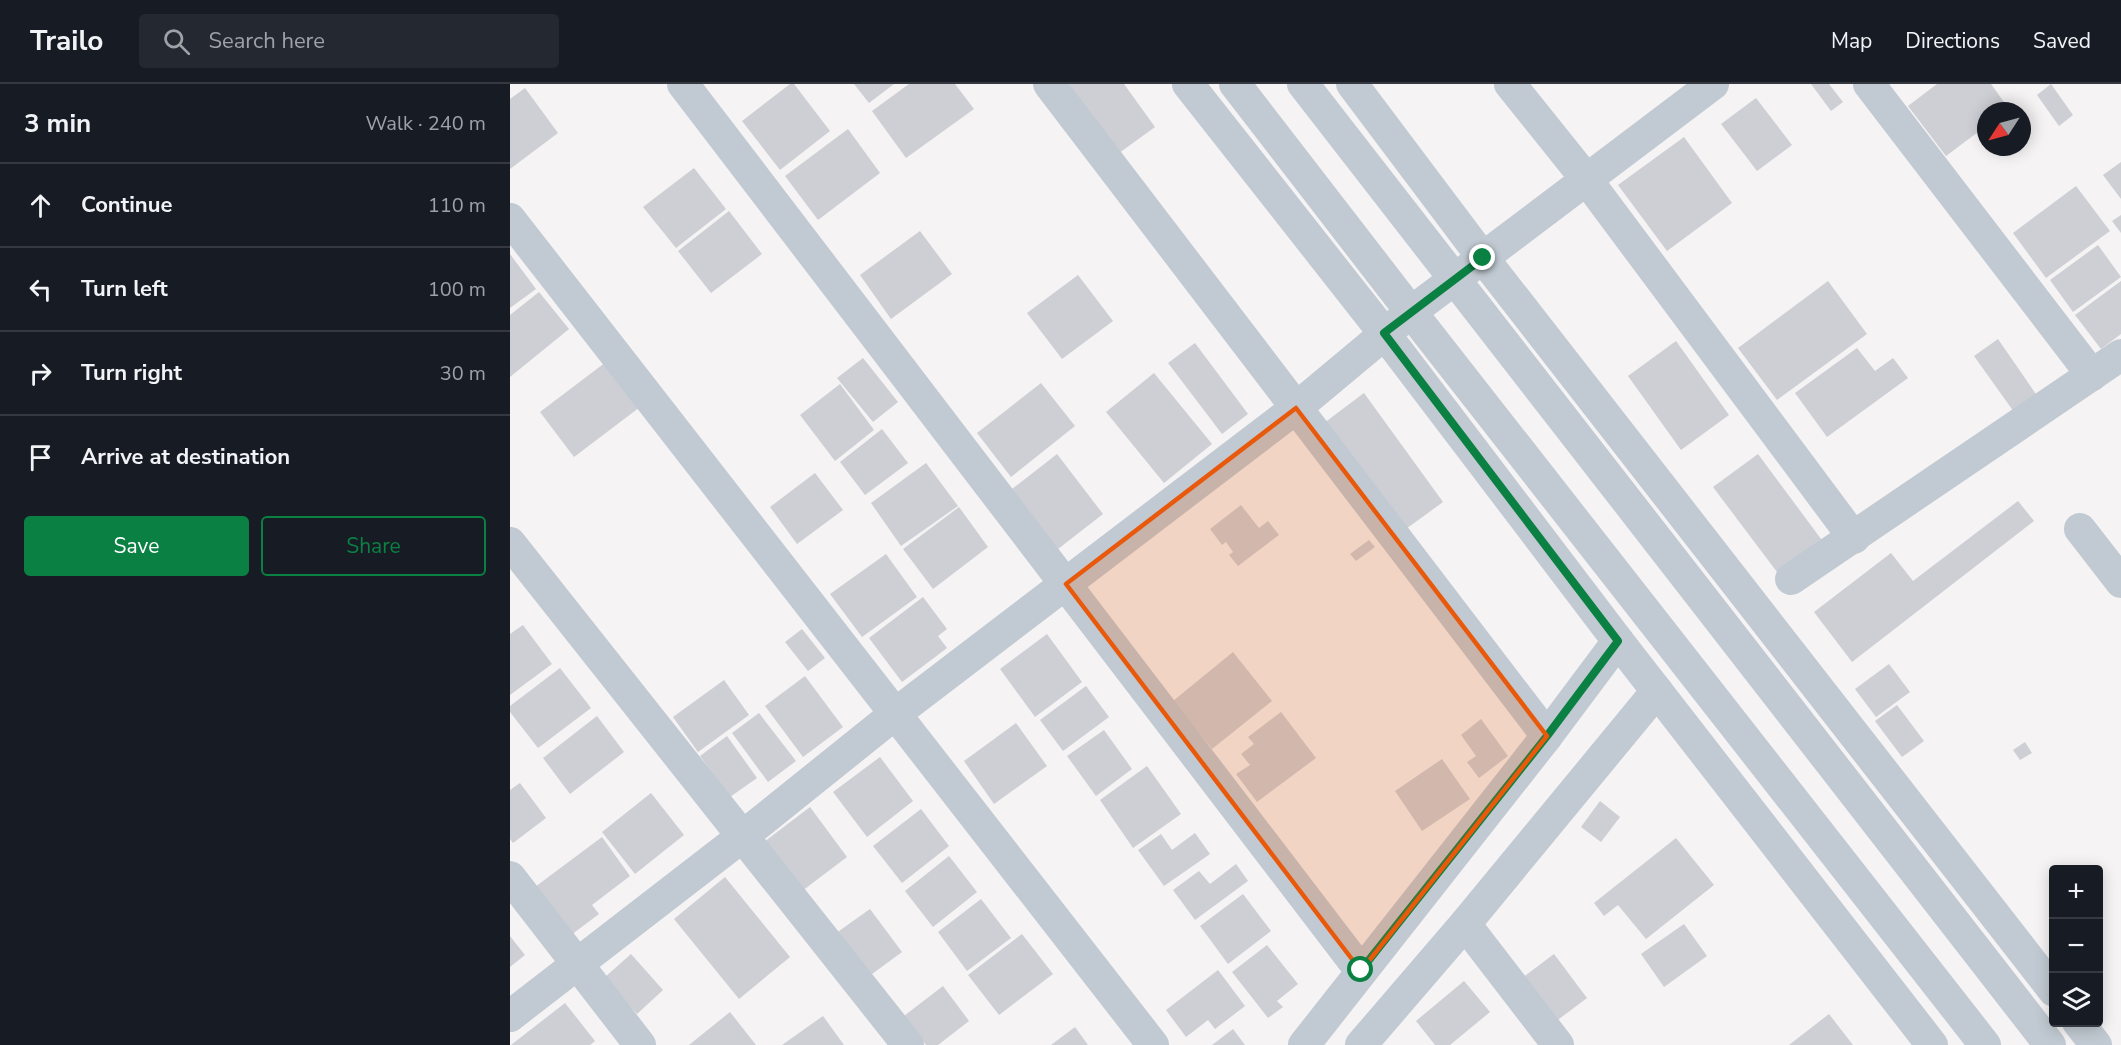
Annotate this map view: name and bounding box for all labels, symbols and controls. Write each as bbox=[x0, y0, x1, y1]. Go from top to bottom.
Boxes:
search box bbox=[139, 14, 559, 68]
text: Trailo bbox=[30, 22, 103, 60]
icon: search bbox=[160, 25, 193, 58]
text: Search here bbox=[208, 26, 325, 56]
text: Map bbox=[1831, 27, 1872, 55]
text: Directions bbox=[1905, 27, 2000, 55]
text: Saved bbox=[2033, 27, 2091, 55]
north arrow bbox=[1977, 102, 2031, 156]
text: 3 min bbox=[24, 106, 91, 141]
text: Walk · 240 m bbox=[366, 110, 486, 137]
icon: ahead bbox=[24, 189, 57, 222]
text: Continue bbox=[81, 190, 172, 220]
text: 110 m bbox=[428, 192, 486, 219]
route end bbox=[1469, 244, 1495, 270]
icon: left bbox=[24, 273, 57, 306]
text: Turn left bbox=[81, 274, 168, 304]
text: 100 m bbox=[428, 276, 486, 303]
icon: right bbox=[24, 357, 57, 390]
text: Turn right bbox=[81, 358, 182, 388]
text: 30 m bbox=[440, 360, 486, 387]
icon: arrive bbox=[24, 441, 57, 474]
text: Arrive at destination bbox=[81, 442, 290, 472]
button: Save bbox=[24, 516, 249, 576]
button: Share bbox=[261, 516, 486, 576]
map controls bbox=[2049, 865, 2103, 1027]
button: + bbox=[2049, 865, 2103, 919]
button: − bbox=[2049, 919, 2103, 973]
route start bbox=[1347, 956, 1373, 982]
button: layers bbox=[2049, 973, 2103, 1027]

